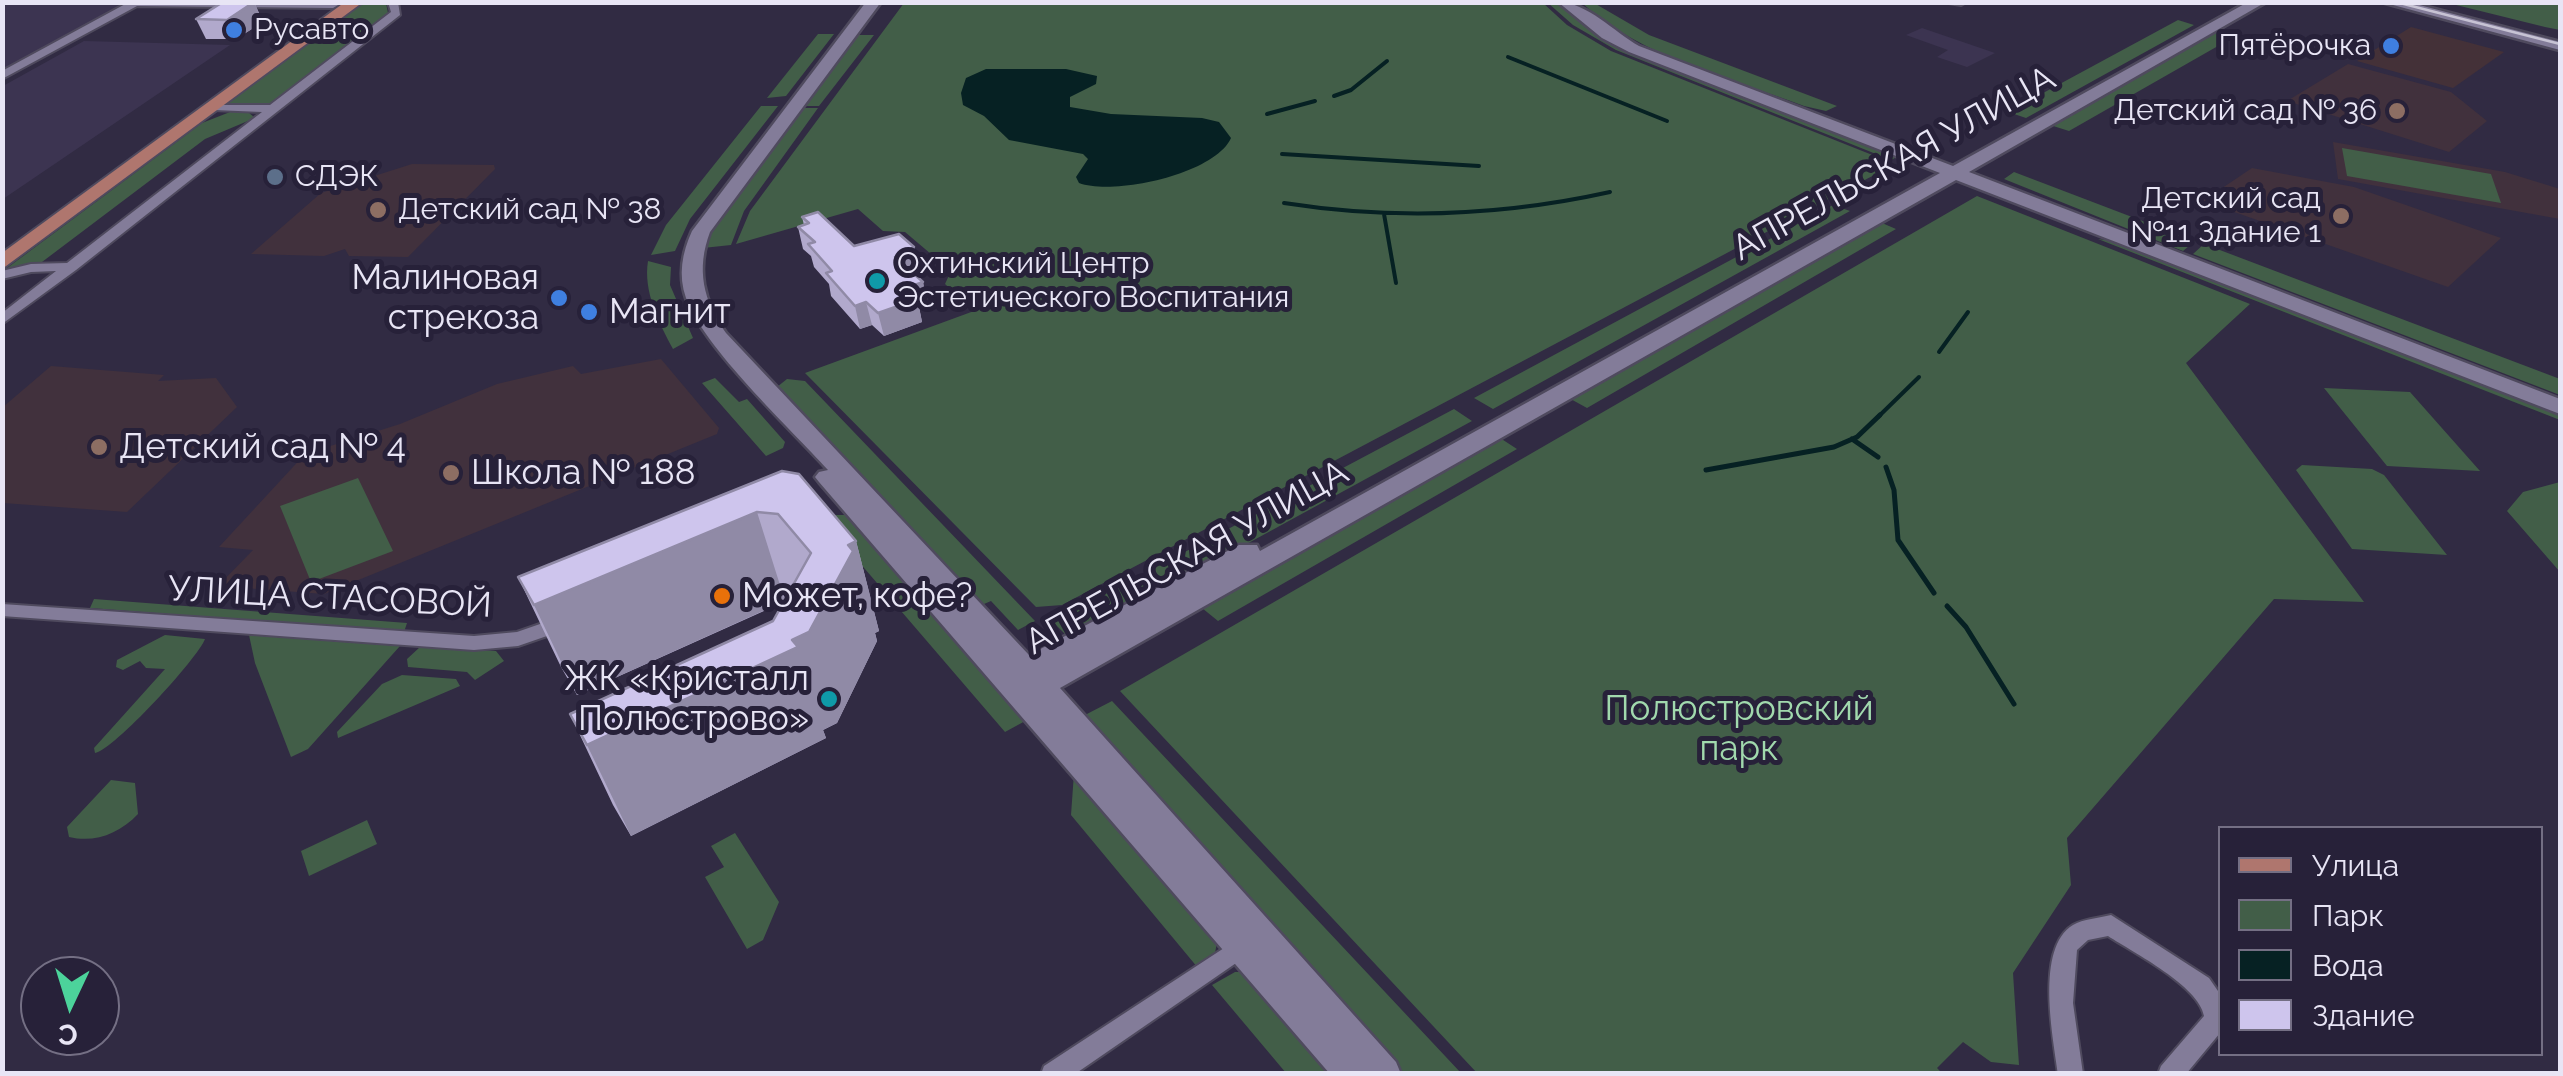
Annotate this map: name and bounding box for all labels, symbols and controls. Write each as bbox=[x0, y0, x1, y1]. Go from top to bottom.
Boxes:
place label: Русавто bbox=[254, 12, 369, 48]
marker: Русавто bbox=[223, 19, 245, 41]
place label: Пятёрочка bbox=[2218, 28, 2371, 64]
marker: Пятёрочка bbox=[2380, 35, 2402, 57]
street label: АПРЕЛЬСКАЯ УЛИЦА bbox=[1725, 58, 2063, 270]
place label: Детский сад № 36 bbox=[2113, 93, 2377, 129]
marker: Детский сад № 36 bbox=[2386, 100, 2408, 122]
place label: СДЭК bbox=[295, 159, 378, 195]
marker: СДЭК bbox=[264, 166, 286, 188]
place label: Детский сад №11 Здание 1 bbox=[2130, 181, 2321, 252]
place label: Детский сад № 38 bbox=[398, 192, 661, 228]
marker: Детский сад № 38 bbox=[367, 199, 389, 221]
marker: Детский сад №11 Здание 1 bbox=[2330, 205, 2352, 227]
place label: Охтинский Центр Эстетического Воспитания bbox=[897, 246, 1289, 316]
place label: Малиновая стрекоза bbox=[352, 257, 539, 339]
marker: Охтинский Центр Эстетического Воспитания bbox=[866, 270, 888, 292]
marker: Малиновая стрекоза bbox=[548, 287, 570, 309]
place label: Магнит bbox=[609, 291, 731, 333]
marker: Магнит bbox=[578, 301, 600, 323]
place label: Детский сад № 4 bbox=[119, 426, 406, 468]
marker: Детский сад № 4 bbox=[88, 436, 110, 458]
place label: Школа № 188 bbox=[471, 452, 696, 494]
street label: АПРЕЛЬСКАЯ УЛИЦА bbox=[1018, 452, 1356, 664]
marker: Школа № 188 bbox=[440, 462, 462, 484]
street label: УЛИЦА СТАСОВОЙ bbox=[167, 569, 493, 627]
place label: Может, кофе? bbox=[742, 575, 973, 617]
marker: Может, кофе? bbox=[711, 585, 733, 607]
place label: ЖК «Кристалл Полюстрово» bbox=[564, 658, 809, 740]
marker: ЖК «Кристалл Полюстрово» bbox=[818, 688, 840, 710]
park label: Полюстровский парк bbox=[1604, 688, 1874, 770]
legend bbox=[2218, 826, 2543, 1056]
text: Улица bbox=[2312, 848, 2399, 883]
text: Парк bbox=[2312, 898, 2384, 933]
text: Вода bbox=[2312, 948, 2384, 983]
north arrow bbox=[20, 956, 120, 1056]
text: Здание bbox=[2312, 998, 2415, 1033]
text: С bbox=[57, 1017, 79, 1052]

